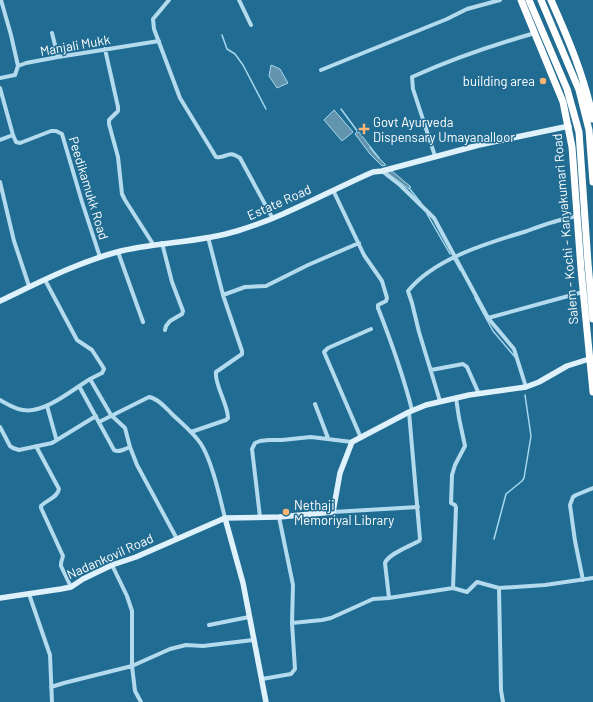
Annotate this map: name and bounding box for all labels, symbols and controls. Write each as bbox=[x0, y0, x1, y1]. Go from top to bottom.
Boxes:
street label: Manjali Mukk bbox=[39, 31, 112, 59]
place label: building area bbox=[463, 73, 535, 89]
marker: building area bbox=[538, 76, 548, 86]
place label: Govt Ayurveda Dispensary Umayanalloor bbox=[373, 114, 515, 145]
marker: Govt Ayurveda Dispensary Umayanalloor bbox=[358, 123, 370, 135]
street label: Salem - Kochi - Kanyakumari Road bbox=[549, 133, 581, 325]
street label: Peedikamukk Road bbox=[66, 135, 112, 241]
street label: Estate Road bbox=[245, 181, 313, 223]
place label: Nethaji Memoriyal Library bbox=[294, 497, 394, 528]
marker: Nethaji Memoriyal Library bbox=[281, 507, 291, 517]
street label: Nadankovil Road bbox=[64, 530, 156, 582]

